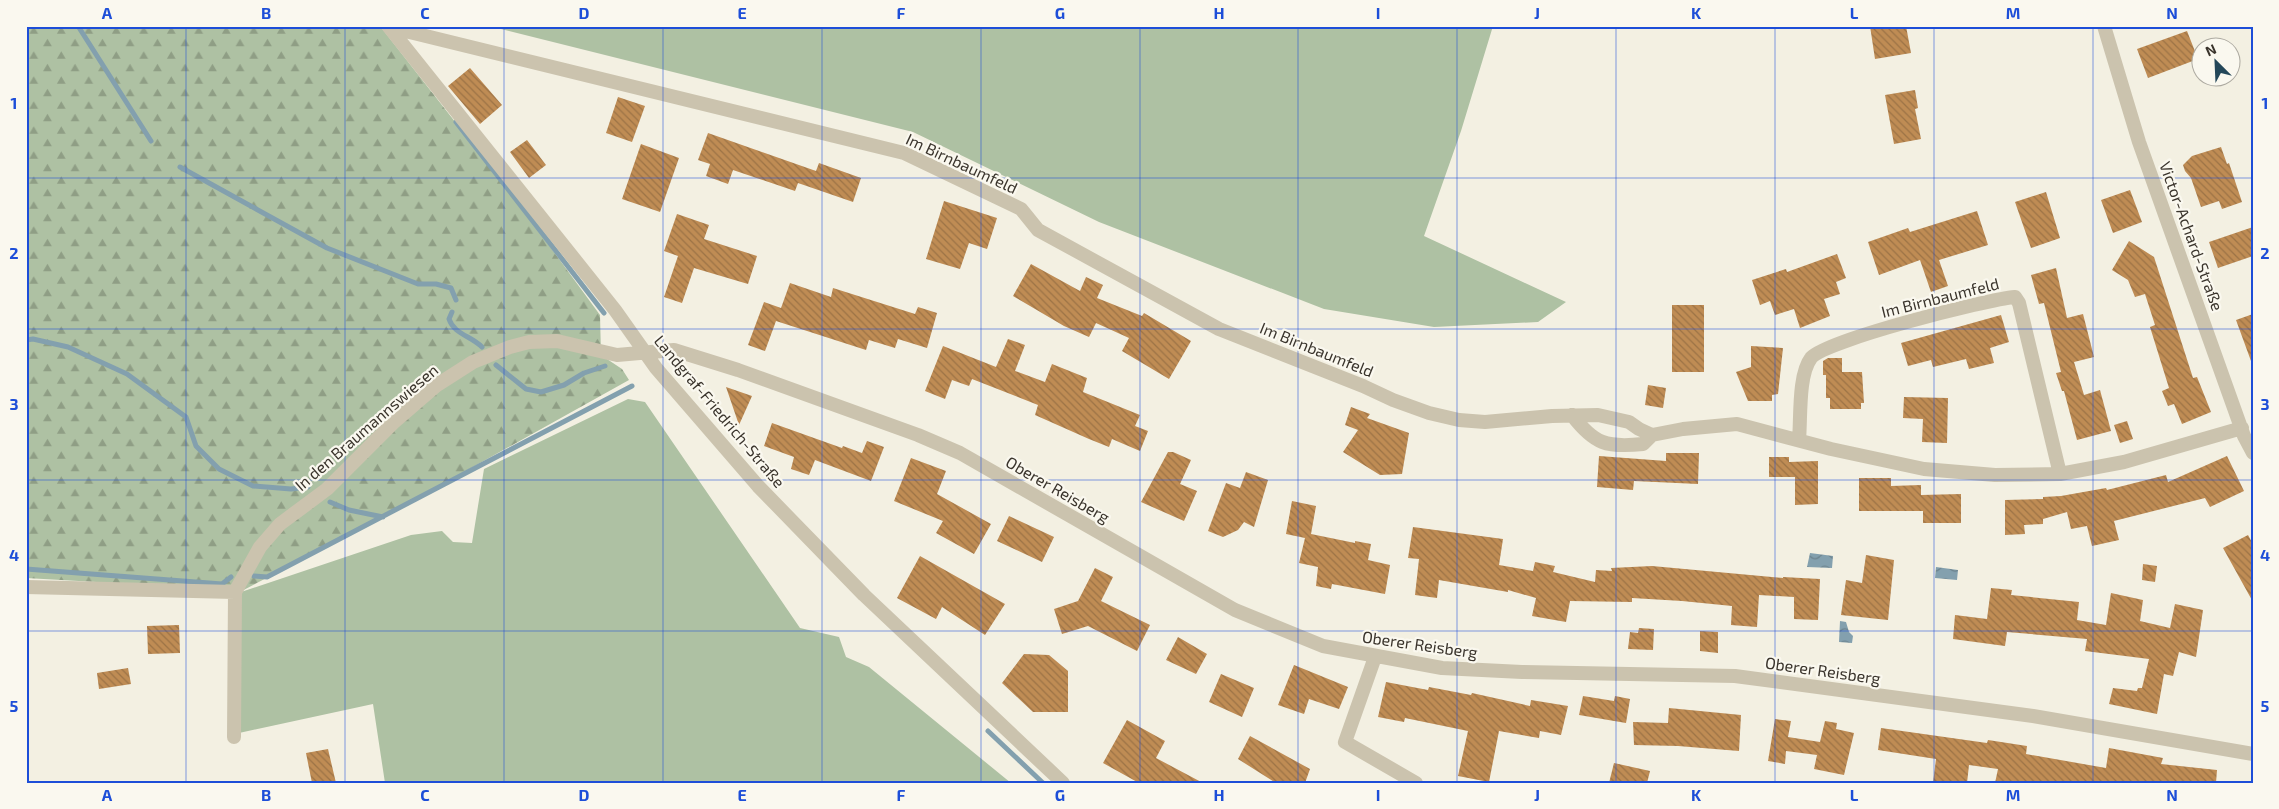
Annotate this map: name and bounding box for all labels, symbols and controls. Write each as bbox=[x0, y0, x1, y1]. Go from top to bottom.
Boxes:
text: A bbox=[102, 3, 113, 22]
text: B bbox=[261, 3, 271, 22]
text: C bbox=[420, 3, 430, 22]
text: D bbox=[579, 3, 590, 22]
text: E bbox=[737, 3, 747, 22]
text: F bbox=[897, 3, 906, 22]
text: G bbox=[1055, 3, 1065, 22]
text: H bbox=[1213, 3, 1225, 22]
text: I bbox=[1376, 3, 1380, 22]
text: J bbox=[1534, 3, 1540, 22]
text: K bbox=[1691, 3, 1702, 22]
text: L bbox=[1850, 3, 1859, 22]
text: M bbox=[2006, 3, 2020, 22]
text: N bbox=[2166, 3, 2178, 22]
north arrow bbox=[2192, 38, 2242, 88]
text: N bbox=[2202, 40, 2219, 59]
text: 1 bbox=[11, 93, 17, 112]
text: 1 bbox=[2262, 93, 2268, 112]
street label: Im Birnbaumfeld bbox=[903, 129, 1021, 197]
street label: Victor-Achard-Straße bbox=[2156, 159, 2228, 313]
text: 2 bbox=[9, 243, 19, 262]
text: 2 bbox=[2260, 243, 2270, 262]
street label: Im Birnbaumfeld bbox=[1879, 273, 2001, 321]
street label: Im Birnbaumfeld bbox=[1257, 318, 1377, 380]
street label: Landgraf-Friedrich-Straße bbox=[651, 331, 789, 491]
street label: In den Braumannswiesen bbox=[291, 360, 441, 494]
text: 3 bbox=[9, 394, 19, 413]
text: 3 bbox=[2260, 394, 2270, 413]
street label: Oberer Reisberg bbox=[1003, 452, 1113, 526]
text: 4 bbox=[9, 545, 19, 564]
text: 4 bbox=[2260, 545, 2270, 564]
street label: Oberer Reisberg bbox=[1361, 626, 1479, 662]
street label: Oberer Reisberg bbox=[1764, 652, 1882, 688]
text: 5 bbox=[10, 696, 19, 715]
text: 5 bbox=[2261, 696, 2270, 715]
text: A bbox=[102, 785, 113, 804]
text: B bbox=[261, 785, 271, 804]
text: C bbox=[420, 785, 430, 804]
text: D bbox=[579, 785, 590, 804]
text: E bbox=[737, 785, 747, 804]
text: F bbox=[897, 785, 906, 804]
text: G bbox=[1055, 785, 1065, 804]
text: H bbox=[1213, 785, 1225, 804]
text: I bbox=[1376, 785, 1380, 804]
text: J bbox=[1534, 785, 1540, 804]
text: K bbox=[1691, 785, 1702, 804]
text: L bbox=[1850, 785, 1859, 804]
text: M bbox=[2006, 785, 2020, 804]
text: N bbox=[2166, 785, 2178, 804]

